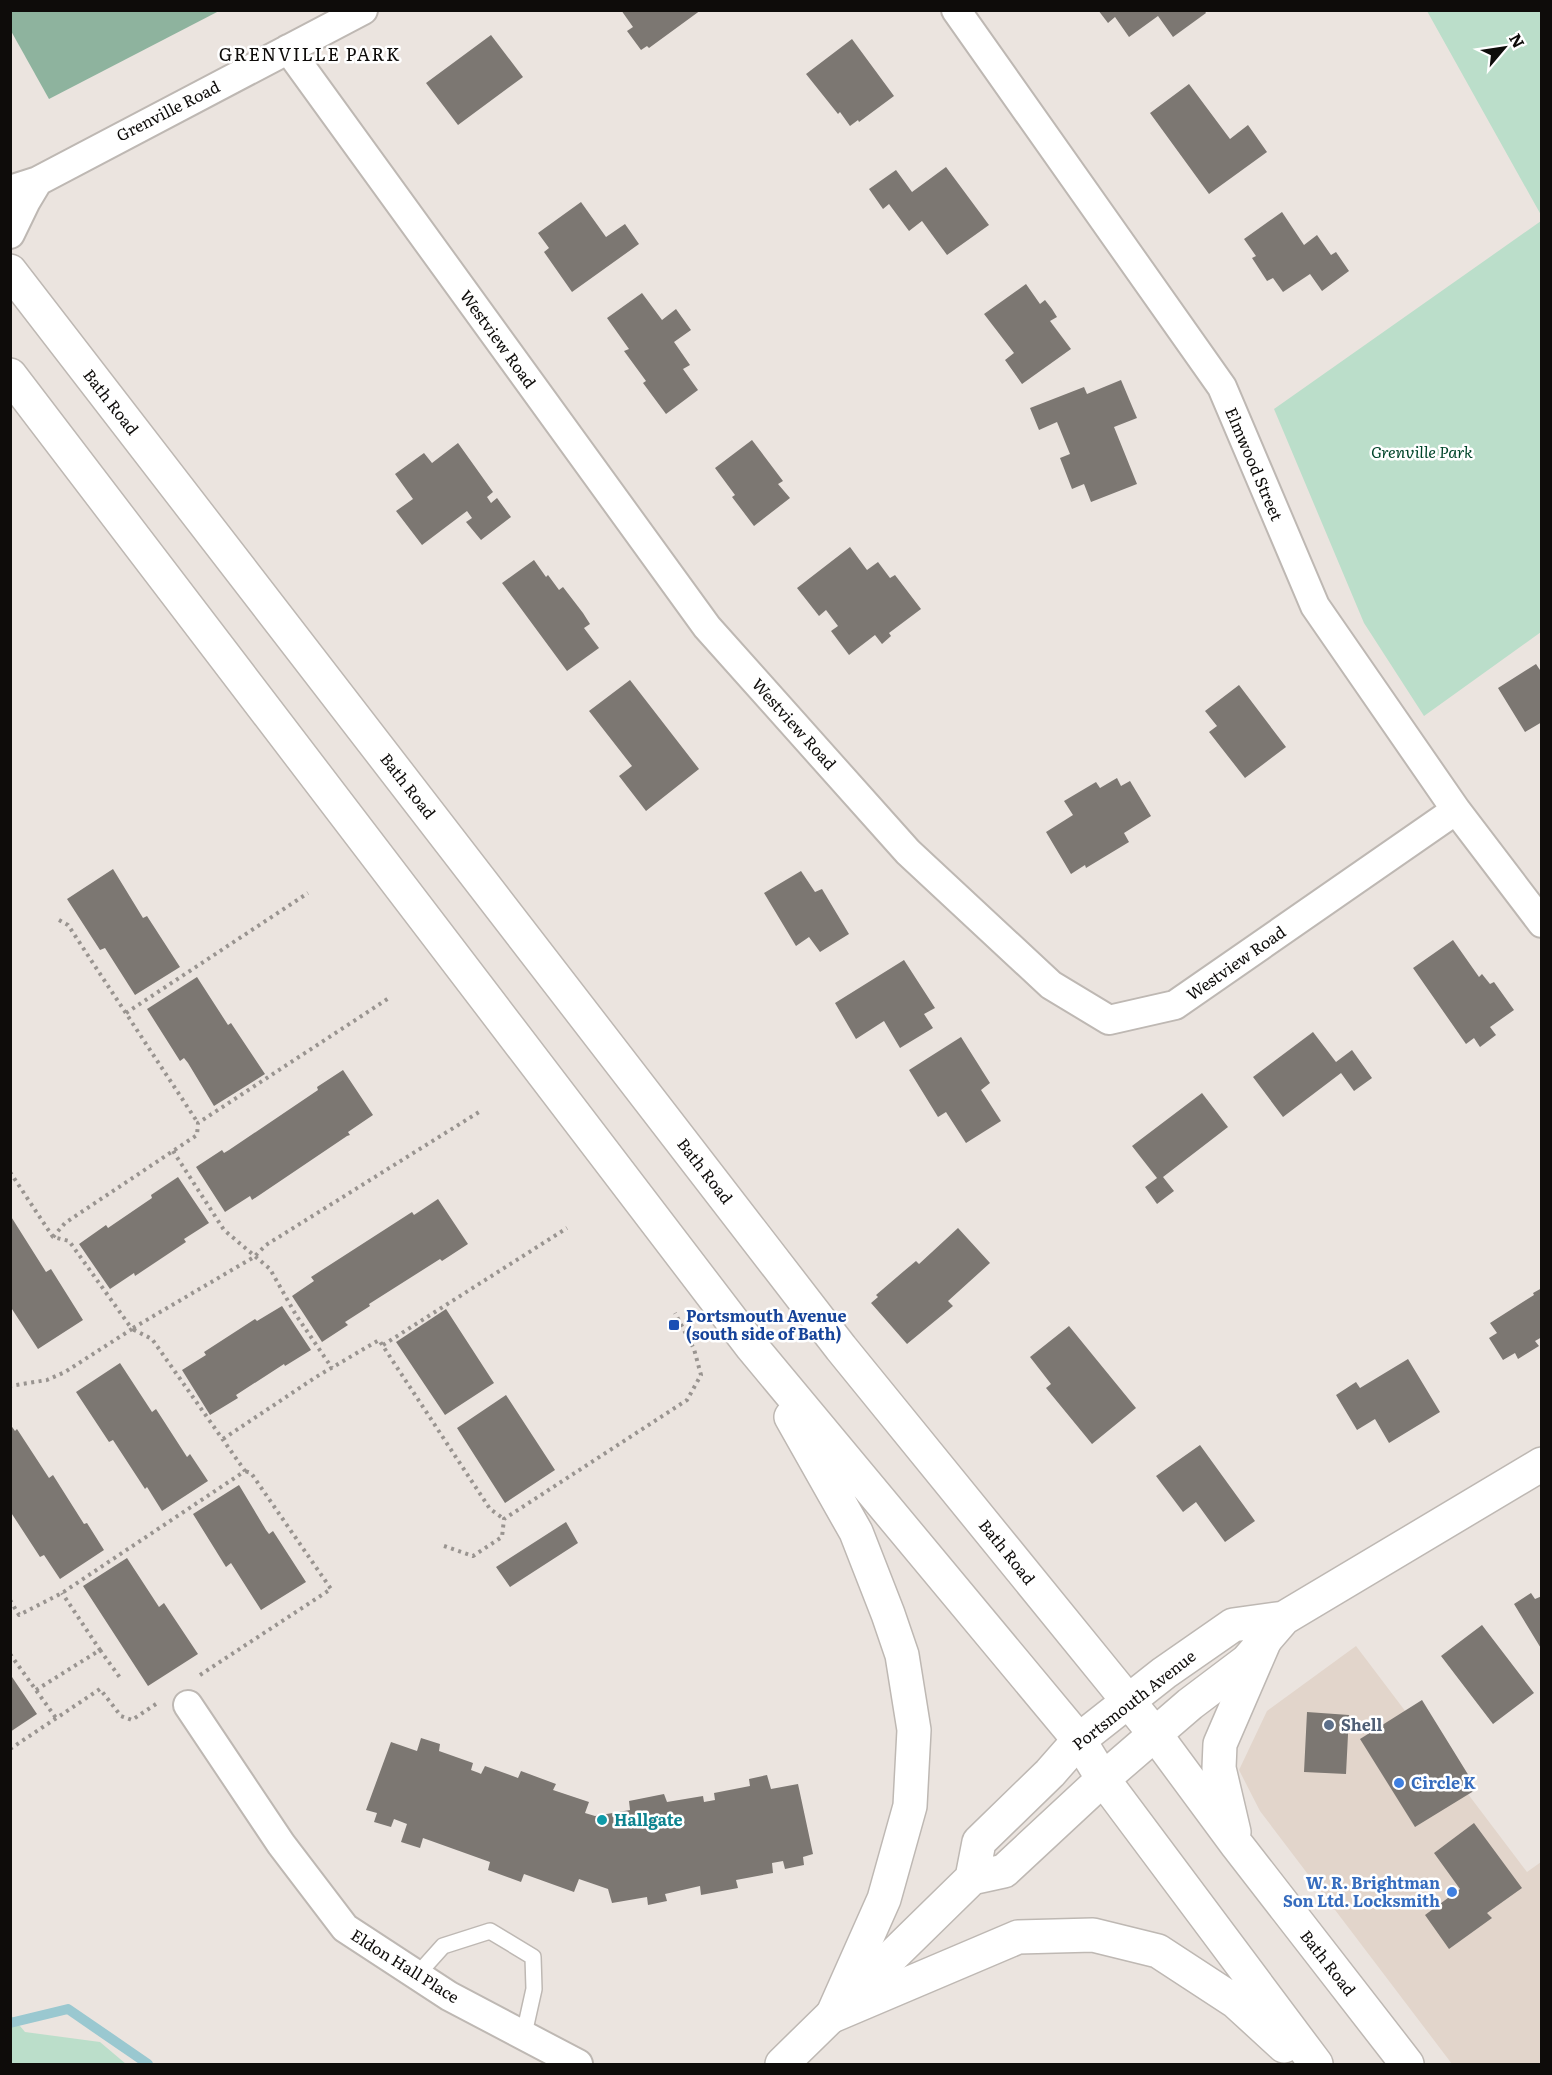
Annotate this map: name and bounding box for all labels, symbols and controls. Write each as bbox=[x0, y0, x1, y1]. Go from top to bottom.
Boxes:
north arrow bbox=[1474, 18, 1534, 78]
text: N bbox=[1504, 29, 1532, 52]
district label: GRENVILLE PARK bbox=[219, 40, 401, 67]
street label: Grenville Road bbox=[112, 74, 224, 146]
street label: Westview Road bbox=[455, 284, 543, 393]
street label: Bath Road bbox=[78, 363, 145, 440]
street label: Elmwood Street bbox=[1220, 403, 1290, 525]
park label: Grenville Park bbox=[1371, 439, 1473, 463]
street label: Westview Road bbox=[747, 672, 843, 775]
street label: Bath Road bbox=[375, 747, 442, 824]
street label: Westview Road bbox=[1181, 919, 1290, 1005]
street label: Bath Road bbox=[672, 1132, 739, 1209]
place label: Portsmouth Avenue (south side of Bath) bbox=[686, 1303, 847, 1345]
marker: Portsmouth Avenue (south side of Bath) bbox=[667, 1318, 681, 1332]
street label: Bath Road bbox=[974, 1514, 1042, 1589]
street label: Portsmouth Avenue bbox=[1067, 1643, 1200, 1755]
place label: Shell bbox=[1341, 1712, 1383, 1736]
marker: Shell bbox=[1322, 1718, 1336, 1732]
place label: Circle K bbox=[1411, 1770, 1476, 1794]
marker: Circle K bbox=[1392, 1776, 1406, 1790]
place label: Hallgate bbox=[614, 1807, 683, 1831]
marker: Hallgate bbox=[595, 1813, 609, 1827]
place label: W. R. Brightman Son Ltd. Locksmith bbox=[1283, 1870, 1440, 1912]
marker: W. R. Brightman Son Ltd. Locksmith bbox=[1445, 1885, 1459, 1899]
street label: Eldon Hall Place bbox=[347, 1922, 464, 2008]
street label: Bath Road bbox=[1295, 1924, 1362, 2001]

